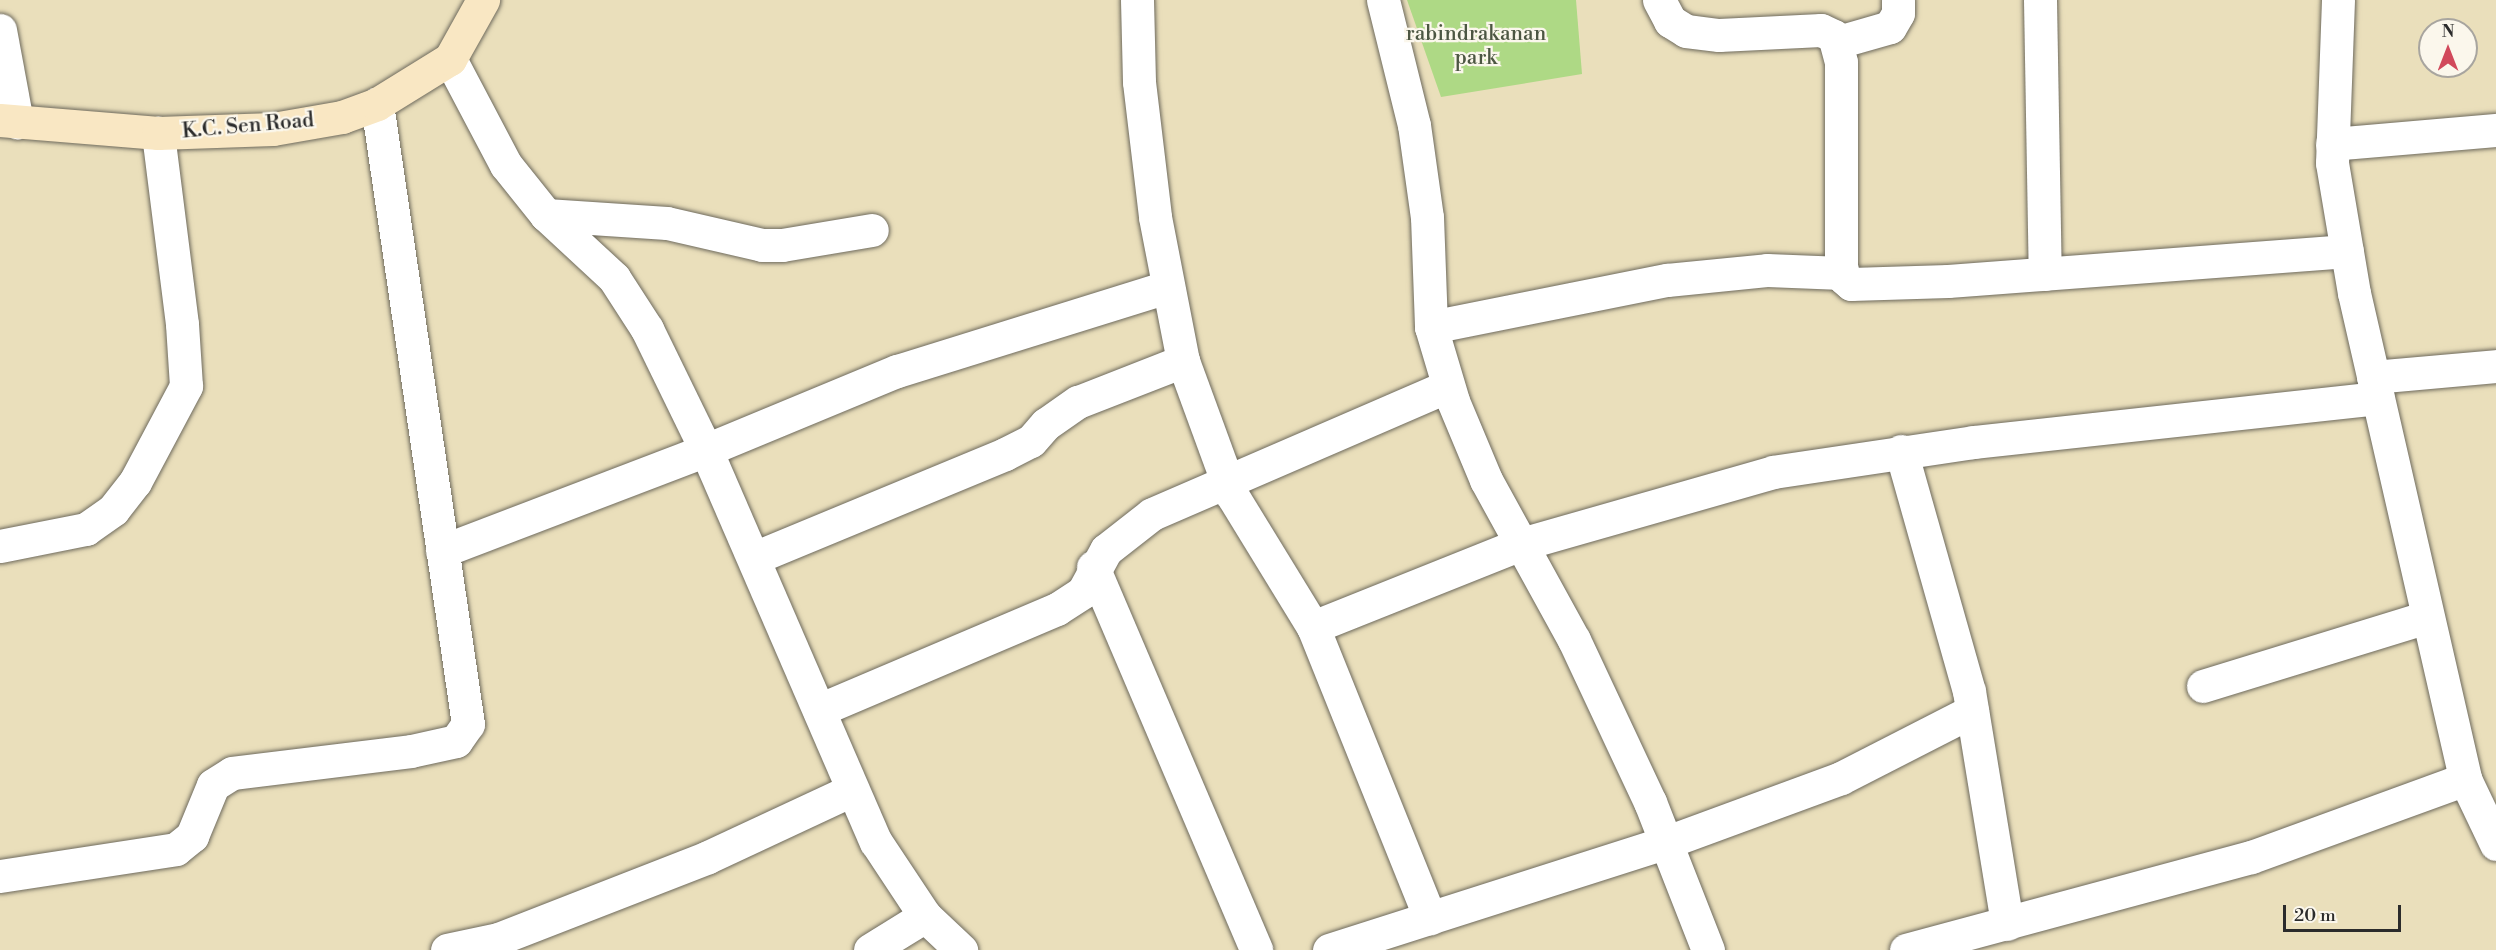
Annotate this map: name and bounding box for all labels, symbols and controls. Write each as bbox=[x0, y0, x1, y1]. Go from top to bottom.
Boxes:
north arrow bbox=[2418, 18, 2478, 78]
park label: rabindrakanan park bbox=[1406, 21, 1546, 71]
text: N bbox=[2442, 22, 2454, 42]
street label: K.C. Sen Road bbox=[181, 108, 315, 144]
scale bar bbox=[2286, 893, 2404, 931]
text: 20 m bbox=[2294, 904, 2336, 927]

